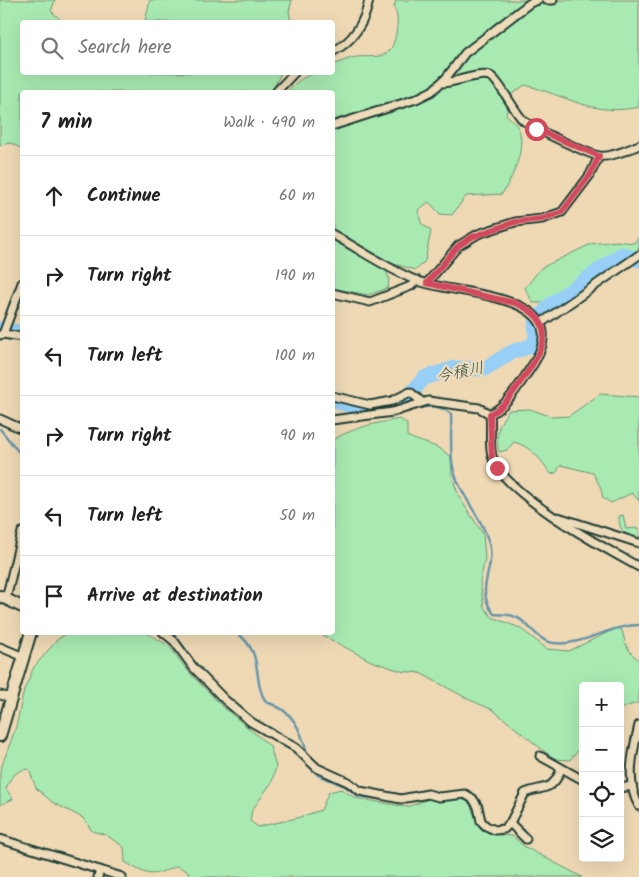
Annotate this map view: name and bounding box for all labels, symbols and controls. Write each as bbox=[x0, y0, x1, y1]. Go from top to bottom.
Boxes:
search box bbox=[20, 20, 335, 75]
text: Search here bbox=[78, 33, 172, 63]
icon: search bbox=[38, 34, 66, 62]
text: 7 min bbox=[40, 106, 92, 139]
text: Walk · 490 m bbox=[223, 110, 315, 135]
route start bbox=[525, 118, 548, 141]
text: Continue bbox=[87, 181, 160, 211]
icon: ahead bbox=[40, 182, 68, 210]
text: 60 m bbox=[279, 183, 315, 208]
text: Turn right bbox=[87, 261, 172, 291]
icon: right bbox=[40, 262, 68, 290]
text: 190 m bbox=[275, 263, 315, 288]
text: Turn left bbox=[87, 341, 162, 371]
icon: left bbox=[40, 342, 68, 370]
text: 100 m bbox=[275, 343, 315, 368]
water label: 今積川 bbox=[434, 356, 486, 389]
text: Turn right bbox=[87, 421, 172, 451]
icon: right bbox=[40, 422, 68, 450]
text: 90 m bbox=[280, 423, 315, 448]
route end bbox=[486, 457, 509, 480]
text: Turn left bbox=[87, 501, 162, 531]
icon: left bbox=[40, 502, 68, 530]
text: 50 m bbox=[279, 503, 315, 528]
text: Arrive at destination bbox=[87, 581, 263, 611]
icon: arrive bbox=[40, 582, 68, 610]
map controls bbox=[579, 682, 624, 862]
button: + bbox=[579, 682, 624, 727]
button: − bbox=[579, 727, 624, 772]
button: locate bbox=[579, 772, 624, 817]
button: layers bbox=[579, 817, 624, 862]

